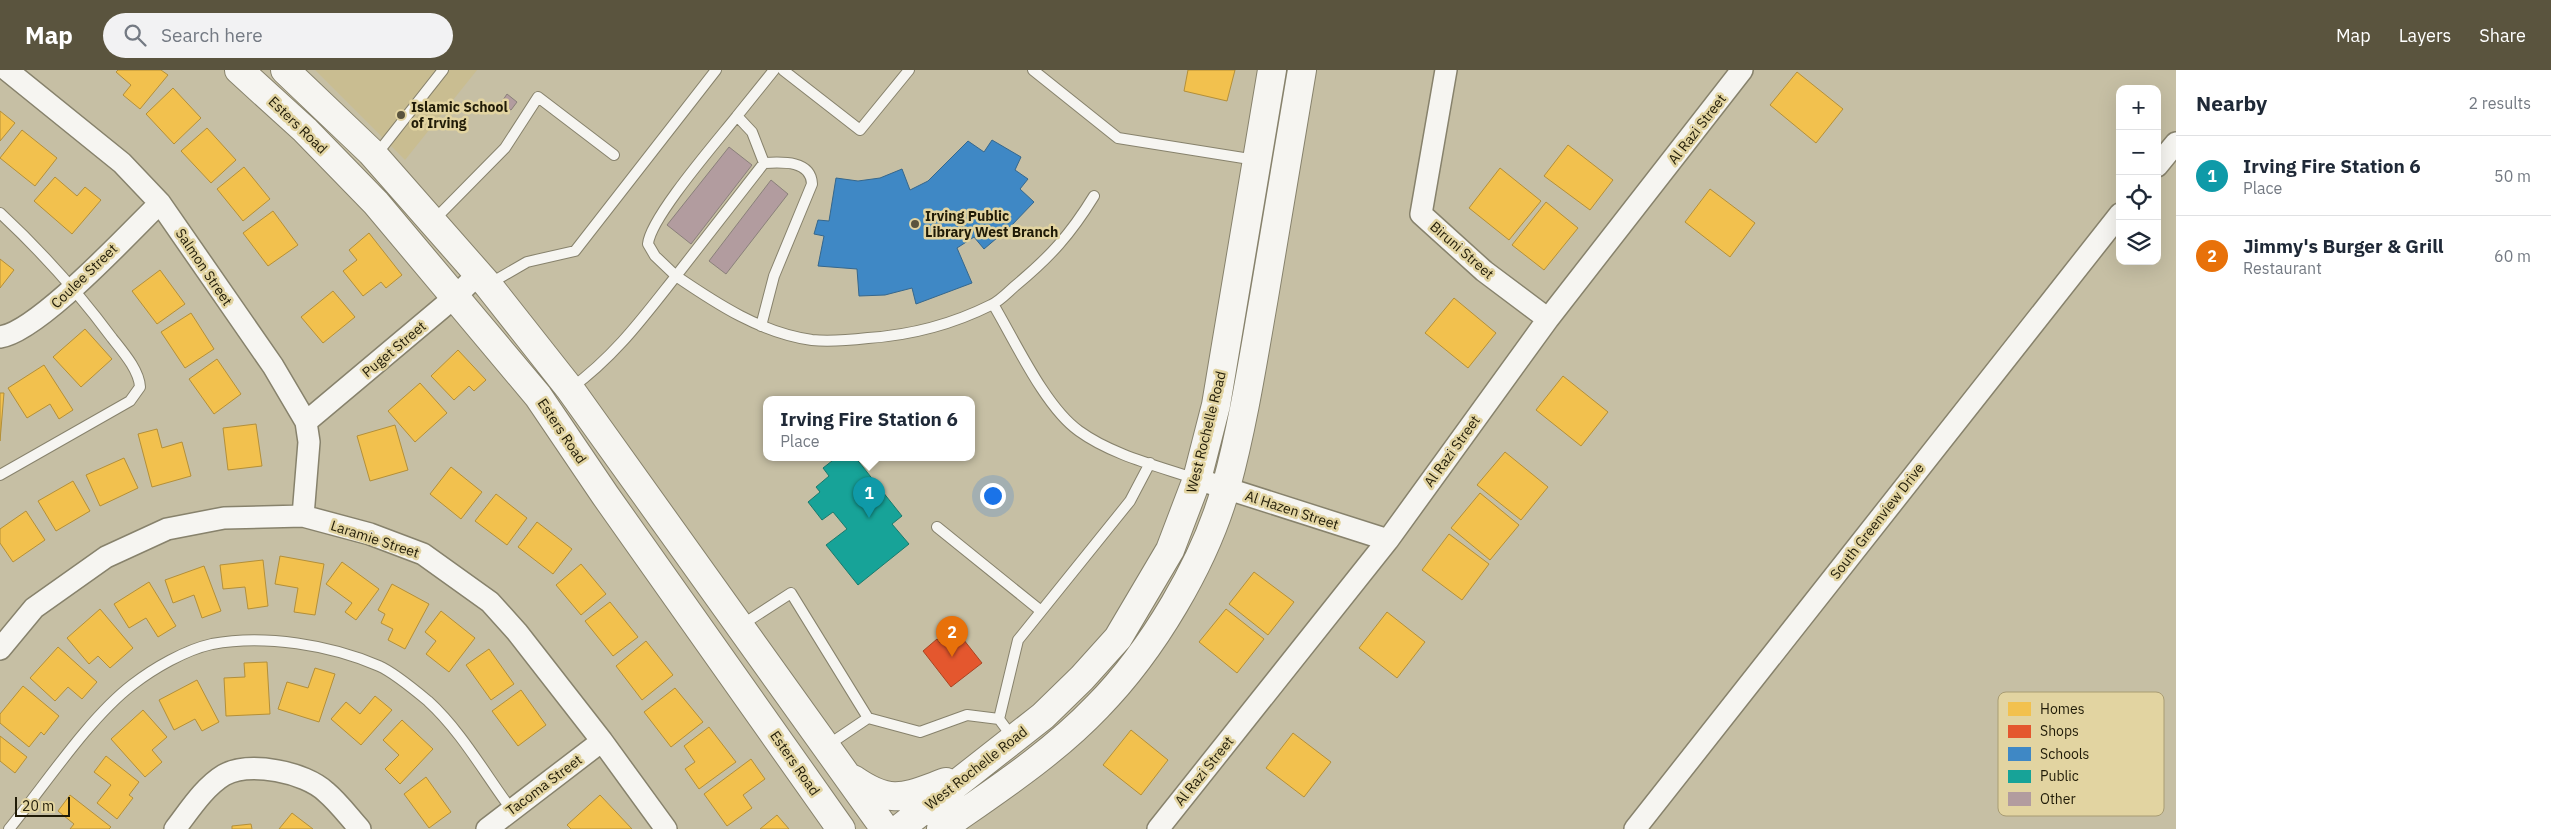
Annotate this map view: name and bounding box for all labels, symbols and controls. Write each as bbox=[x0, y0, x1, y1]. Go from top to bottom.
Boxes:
search box bbox=[103, 13, 453, 58]
text: Map bbox=[25, 19, 73, 51]
icon: search bbox=[121, 21, 149, 49]
text: Search here bbox=[161, 23, 263, 47]
text: Map bbox=[2336, 24, 2371, 47]
text: Layers bbox=[2399, 24, 2451, 47]
text: Share bbox=[2479, 24, 2526, 47]
map controls bbox=[2116, 85, 2161, 265]
button: + bbox=[2116, 85, 2161, 130]
text: Nearby bbox=[2196, 89, 2267, 117]
street label: Al Razi Street bbox=[1664, 90, 1730, 168]
street label: Esters Road bbox=[265, 93, 331, 157]
text: 2 results bbox=[2468, 93, 2531, 113]
place label: Islamic School of Irving bbox=[411, 98, 508, 132]
marker: Islamic School of Irving bbox=[395, 109, 407, 121]
button: − bbox=[2116, 130, 2161, 175]
text: Irving Fire Station 6 bbox=[2243, 154, 2421, 178]
text: 1 bbox=[2207, 166, 2217, 186]
text: 50 m bbox=[2494, 166, 2531, 186]
button: locate bbox=[2116, 175, 2161, 220]
text: Place bbox=[2243, 178, 2282, 198]
place label: Irving Public Library West Branch bbox=[925, 207, 1058, 241]
street label: Biruni Street bbox=[1426, 217, 1498, 283]
marker: Irving Public Library West Branch bbox=[909, 218, 921, 230]
button: layers bbox=[2116, 220, 2161, 265]
street label: Salmon Street bbox=[172, 225, 236, 309]
text: Jimmy's Burger & Grill bbox=[2243, 234, 2444, 258]
street label: Coulee Street bbox=[47, 240, 121, 312]
text: 2 bbox=[2207, 246, 2217, 266]
text: 60 m bbox=[2494, 246, 2531, 266]
text: Restaurant bbox=[2243, 258, 2322, 278]
street label: Puget Street bbox=[358, 317, 430, 381]
street label: West Rochelle Road bbox=[1182, 369, 1230, 495]
street label: Esters Road bbox=[534, 395, 590, 467]
popup bbox=[763, 396, 975, 461]
text: Irving Fire Station 6 bbox=[780, 407, 958, 431]
street label: Al Razi Street bbox=[1420, 412, 1484, 490]
text: Place bbox=[780, 431, 820, 451]
street label: South Greenview Drive bbox=[1826, 459, 1928, 583]
pin: 1 bbox=[853, 477, 885, 518]
your location bbox=[980, 483, 1006, 509]
street label: Al Hazen Street bbox=[1243, 486, 1341, 534]
street label: Laramie Street bbox=[328, 516, 422, 562]
pin: 2 bbox=[936, 616, 968, 657]
legend bbox=[1998, 692, 2164, 816]
text: Homes bbox=[2040, 700, 2085, 718]
street label: West Rochelle Road bbox=[921, 722, 1031, 814]
text: Shops bbox=[2040, 722, 2079, 740]
street label: Esters Road bbox=[766, 727, 824, 799]
street label: Al Razi Street bbox=[1171, 733, 1238, 809]
text: Schools bbox=[2040, 745, 2090, 763]
street label: Tacoma Street bbox=[502, 750, 586, 819]
text: Public bbox=[2040, 767, 2079, 785]
text: Other bbox=[2040, 790, 2076, 808]
scale bar bbox=[15, 794, 70, 817]
text: 20 m bbox=[22, 797, 54, 815]

